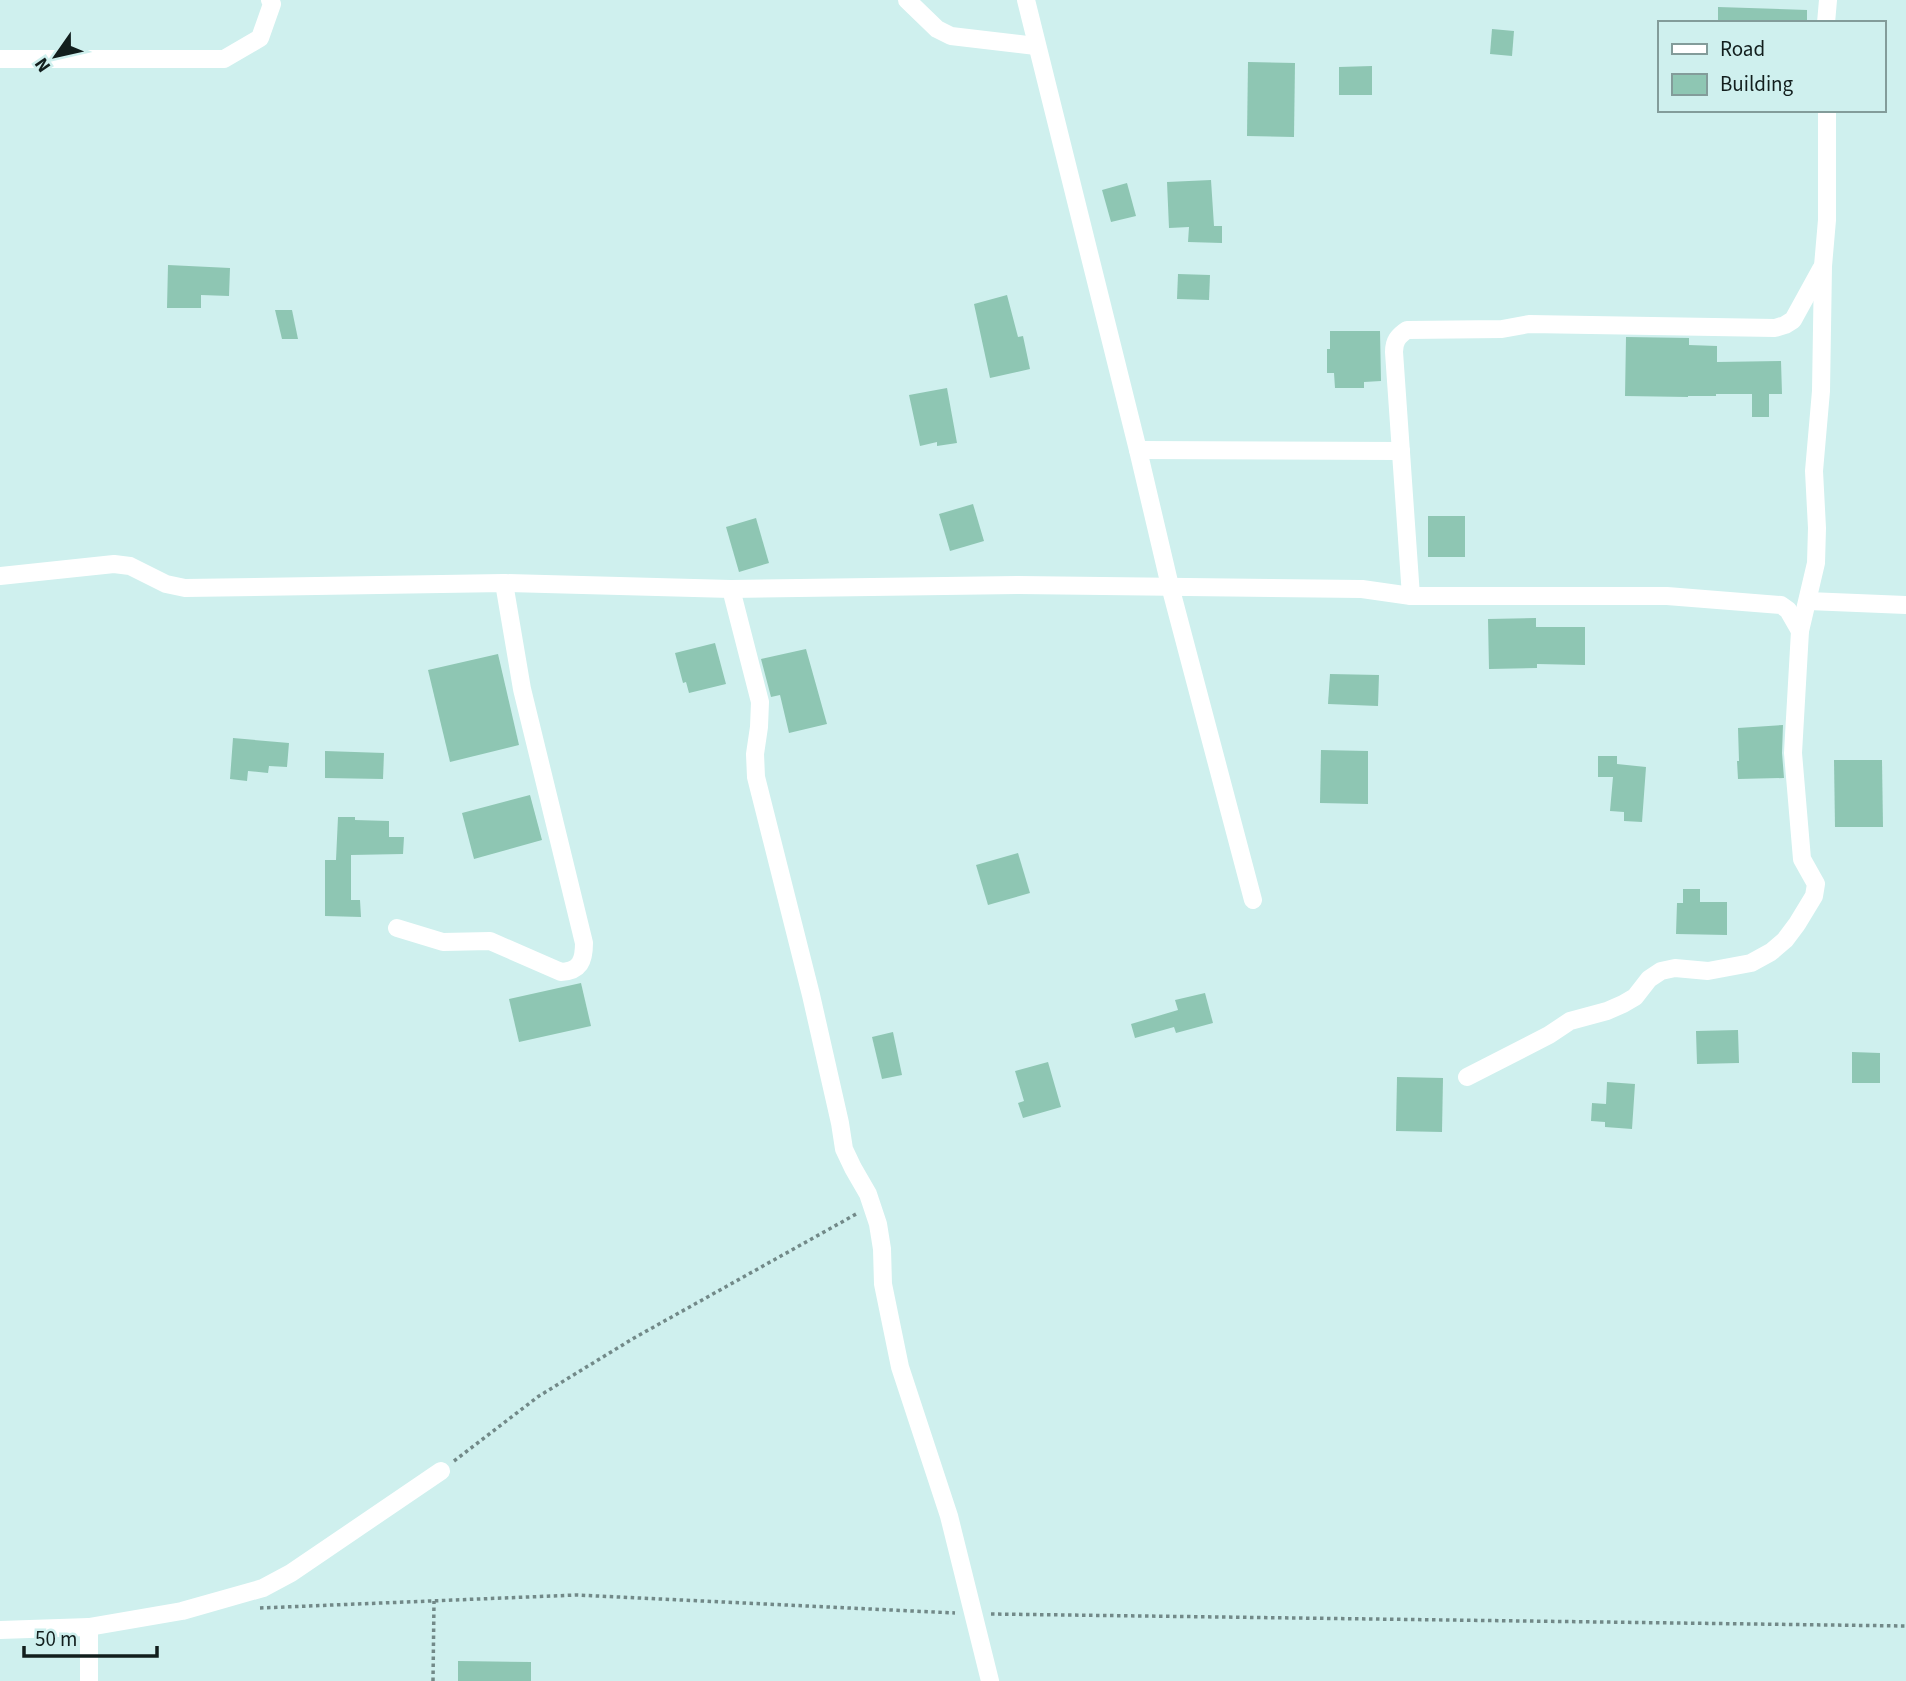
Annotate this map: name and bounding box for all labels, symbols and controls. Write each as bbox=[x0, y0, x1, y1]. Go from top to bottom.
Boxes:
north arrow bbox=[21, 21, 91, 91]
legend bbox=[1658, 21, 1885, 112]
text: Road bbox=[1720, 34, 1765, 64]
text: N bbox=[28, 52, 58, 77]
text: Building bbox=[1720, 69, 1794, 99]
scale bar bbox=[24, 1614, 158, 1658]
text: 50 m bbox=[35, 1624, 77, 1654]

